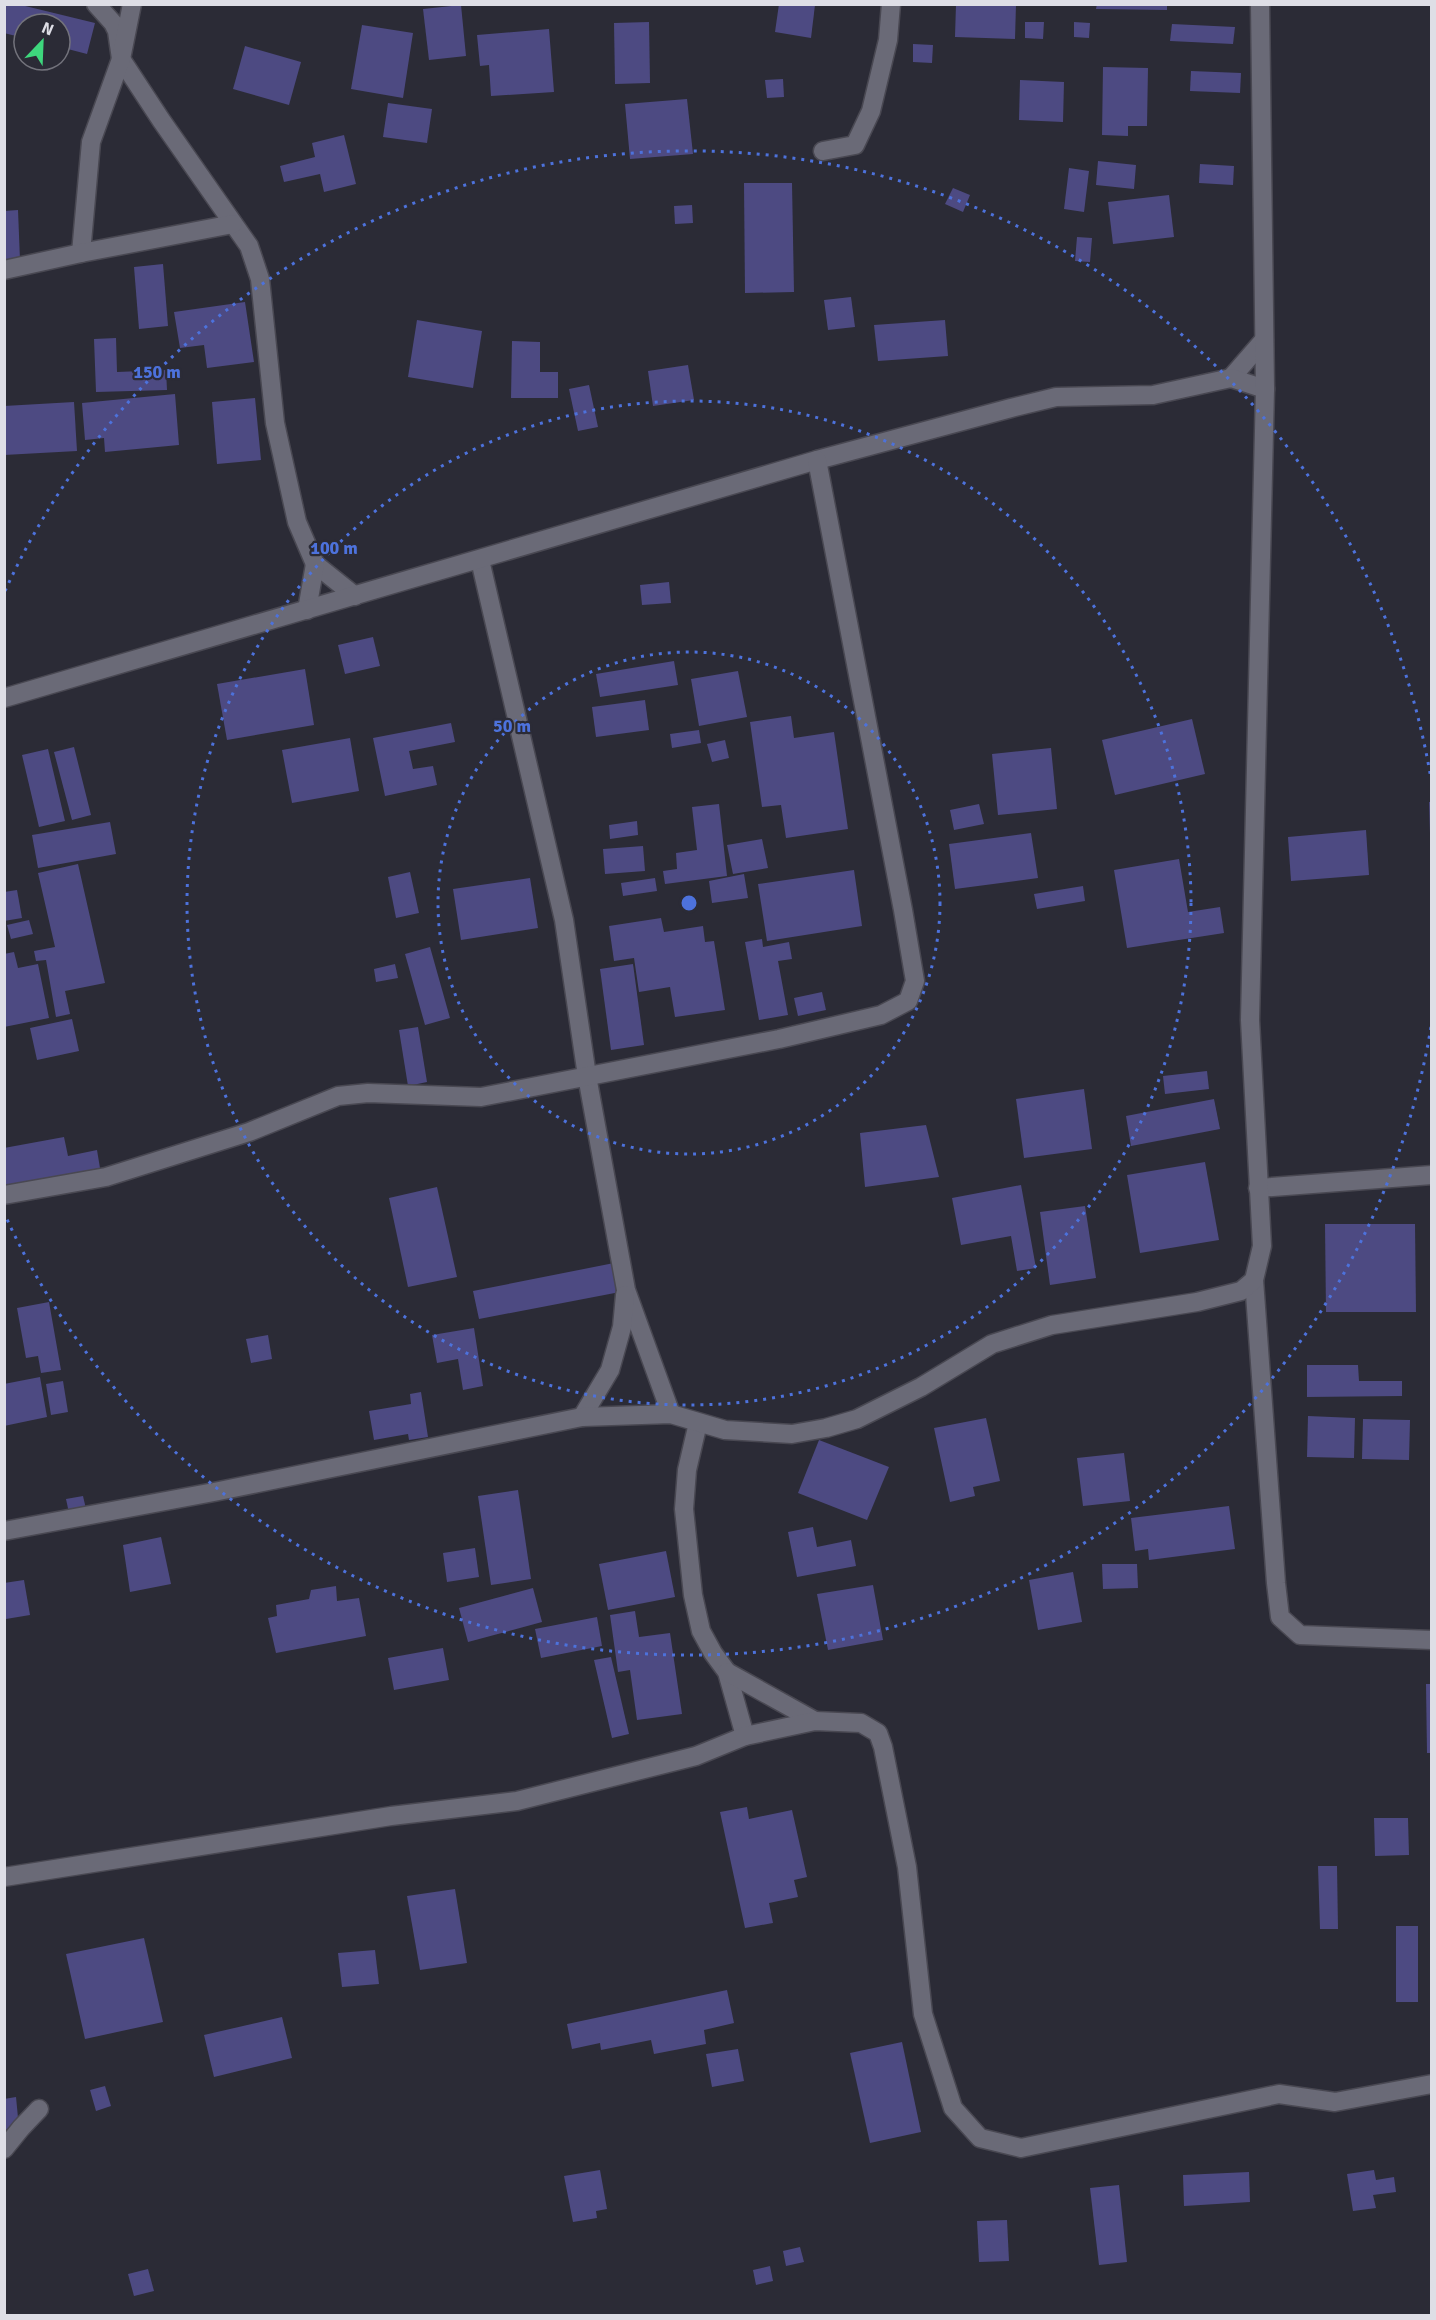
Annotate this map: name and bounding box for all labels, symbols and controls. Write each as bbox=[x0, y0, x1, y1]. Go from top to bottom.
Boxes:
north arrow bbox=[12, 12, 72, 72]
text: N bbox=[38, 18, 57, 40]
text: 150 m bbox=[133, 361, 181, 383]
text: 100 m bbox=[310, 537, 358, 559]
text: 50 m bbox=[493, 715, 531, 737]
centre of rings bbox=[679, 893, 699, 913]

